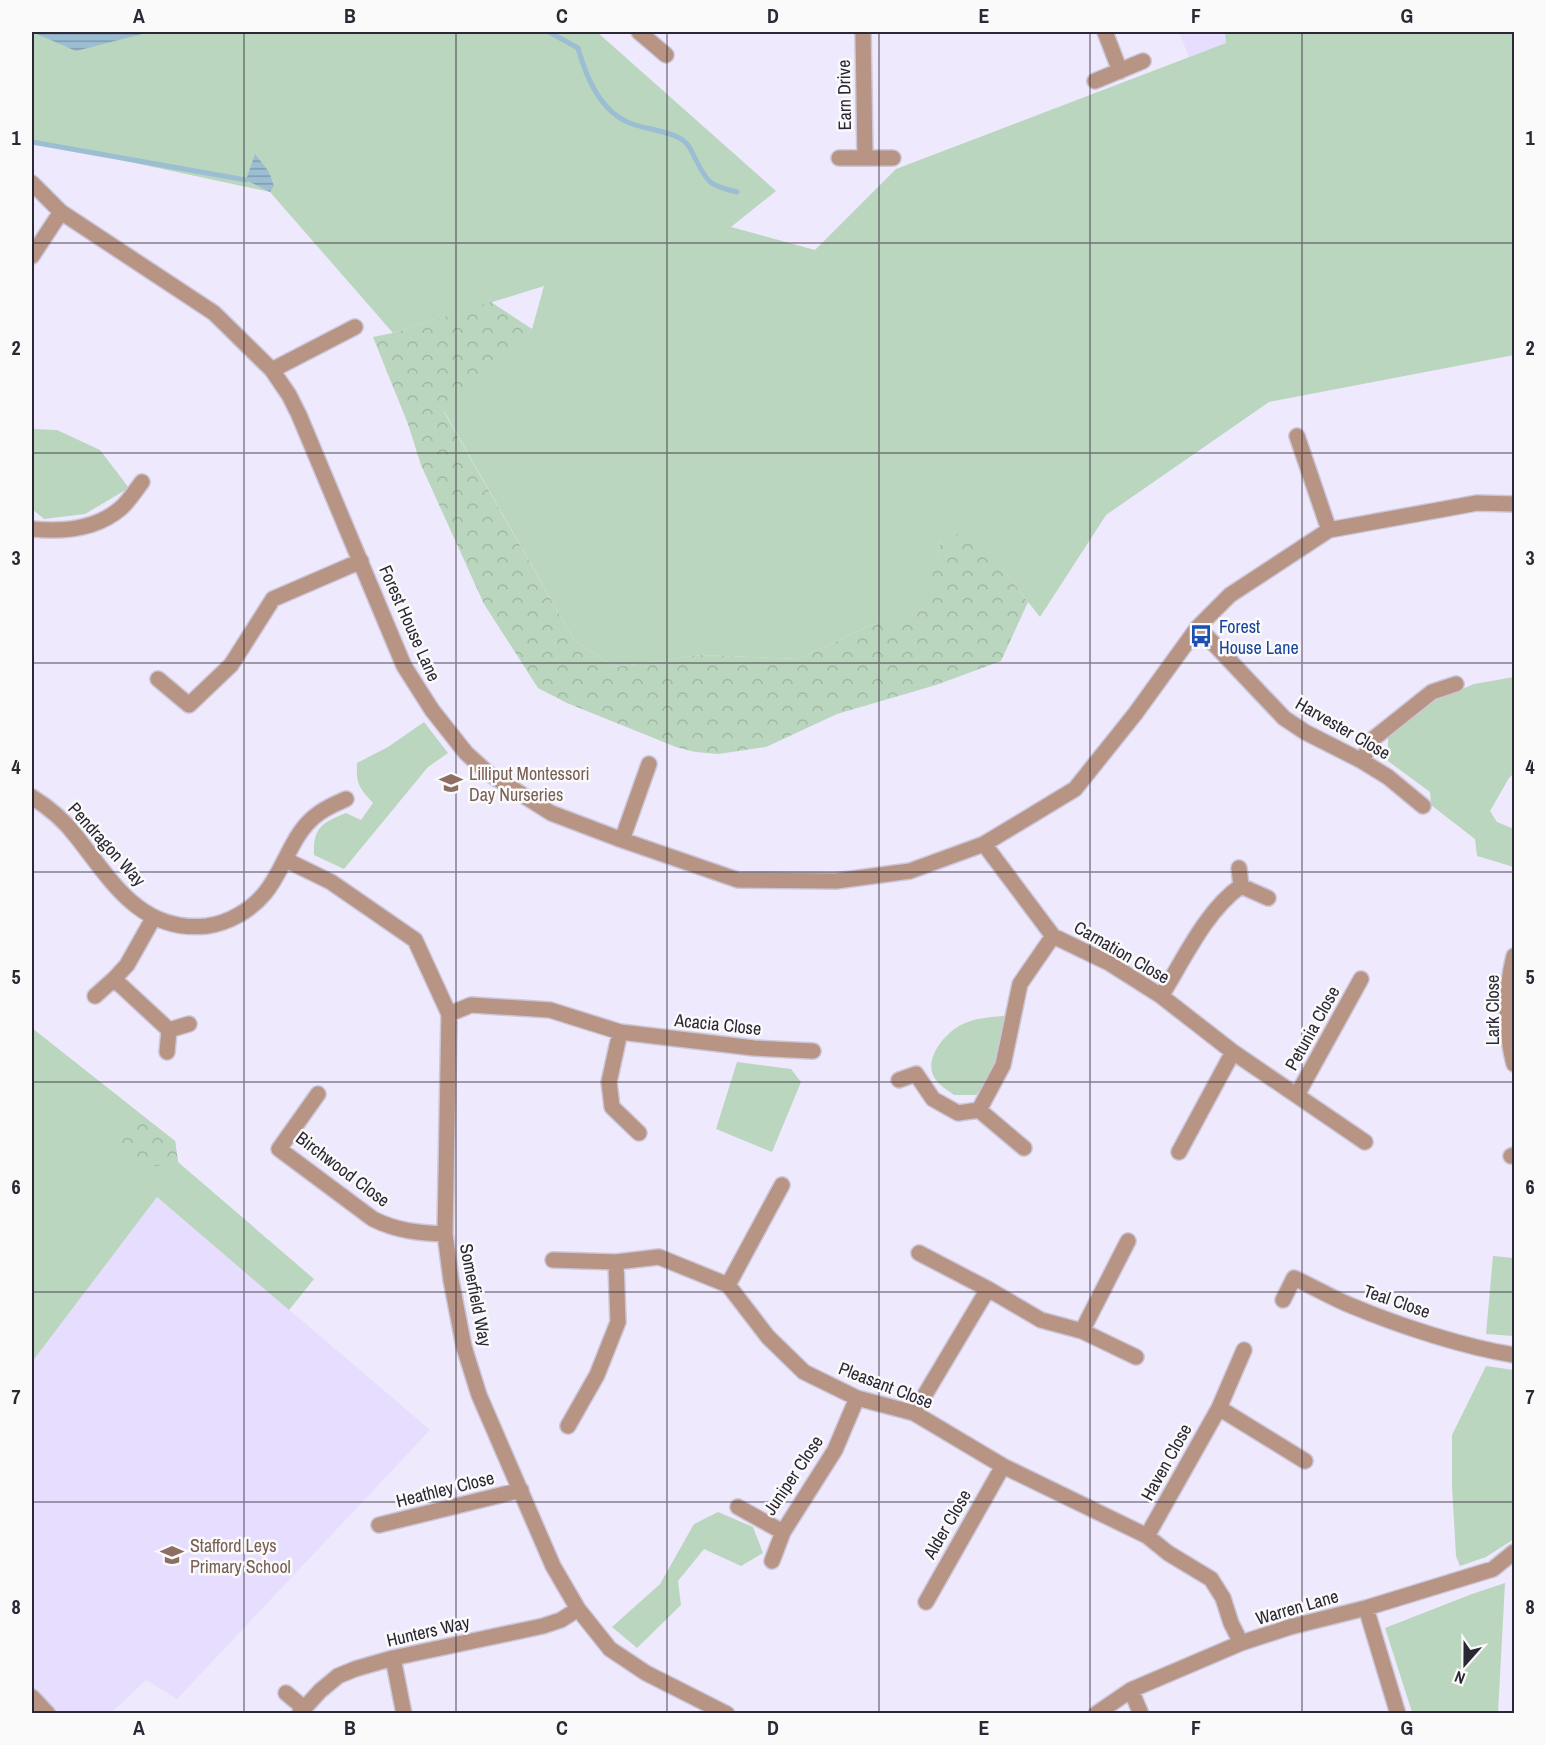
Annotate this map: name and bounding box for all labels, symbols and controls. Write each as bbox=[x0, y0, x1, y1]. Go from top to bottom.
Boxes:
text: A bbox=[133, 2, 145, 29]
text: B bbox=[344, 2, 356, 29]
text: C bbox=[556, 2, 568, 29]
text: D bbox=[767, 2, 779, 29]
text: E bbox=[979, 2, 990, 29]
text: F bbox=[1191, 2, 1201, 29]
text: G bbox=[1401, 2, 1413, 29]
street label: Earn Drive bbox=[831, 60, 857, 130]
text: 1 bbox=[11, 124, 21, 151]
text: 1 bbox=[1525, 124, 1535, 151]
text: 2 bbox=[11, 334, 21, 361]
text: 2 bbox=[1525, 334, 1535, 361]
text: 3 bbox=[11, 544, 21, 571]
text: 3 bbox=[1525, 544, 1535, 571]
street label: Forest House Lane bbox=[373, 561, 447, 685]
place label: Forest House Lane bbox=[1219, 614, 1299, 660]
bus stop icon: Forest House Lane bbox=[1188, 623, 1214, 649]
street label: Harvester Close bbox=[1291, 691, 1395, 765]
text: 4 bbox=[11, 753, 21, 780]
text: 4 bbox=[1525, 753, 1535, 780]
place label: Lilliput Montessori Day Nurseries bbox=[469, 761, 590, 807]
school or university icon: Lilliput Montessori Day Nurseries bbox=[438, 770, 464, 796]
street label: Pendragon Way bbox=[62, 797, 152, 892]
street label: Carnation Close bbox=[1070, 915, 1174, 989]
text: 5 bbox=[11, 963, 21, 990]
text: 5 bbox=[1525, 963, 1535, 990]
street label: Lark Close bbox=[1480, 975, 1505, 1045]
street label: Petunia Close bbox=[1279, 981, 1345, 1075]
street label: Acacia Close bbox=[672, 1007, 763, 1041]
street label: Birchwood Close bbox=[291, 1125, 395, 1213]
text: 6 bbox=[11, 1173, 21, 1200]
text: 6 bbox=[1525, 1173, 1535, 1200]
street label: Somerfield Way bbox=[454, 1241, 498, 1349]
street label: Teal Close bbox=[1360, 1278, 1434, 1324]
street label: Pleasant Close bbox=[835, 1356, 937, 1414]
text: 7 bbox=[11, 1383, 21, 1410]
text: 7 bbox=[1525, 1383, 1535, 1410]
street label: Haven Close bbox=[1135, 1419, 1197, 1505]
street label: Juniper Close bbox=[757, 1430, 829, 1520]
street label: Heathley Close bbox=[393, 1465, 497, 1513]
street label: Alder Close bbox=[917, 1485, 977, 1564]
place label: Stafford Leys Primary School bbox=[190, 1533, 291, 1579]
school or university icon: Stafford Leys Primary School bbox=[159, 1542, 185, 1568]
street label: Warren Lane bbox=[1253, 1583, 1341, 1631]
text: 8 bbox=[11, 1593, 21, 1620]
text: 8 bbox=[1525, 1593, 1535, 1620]
street label: Hunters Way bbox=[384, 1609, 473, 1653]
north arrow bbox=[1435, 1634, 1495, 1694]
text: N bbox=[1451, 1666, 1468, 1690]
text: A bbox=[133, 1714, 145, 1741]
text: B bbox=[344, 1714, 356, 1741]
text: C bbox=[556, 1714, 568, 1741]
text: D bbox=[767, 1714, 779, 1741]
text: E bbox=[979, 1714, 990, 1741]
text: F bbox=[1191, 1714, 1201, 1741]
text: G bbox=[1401, 1714, 1413, 1741]

